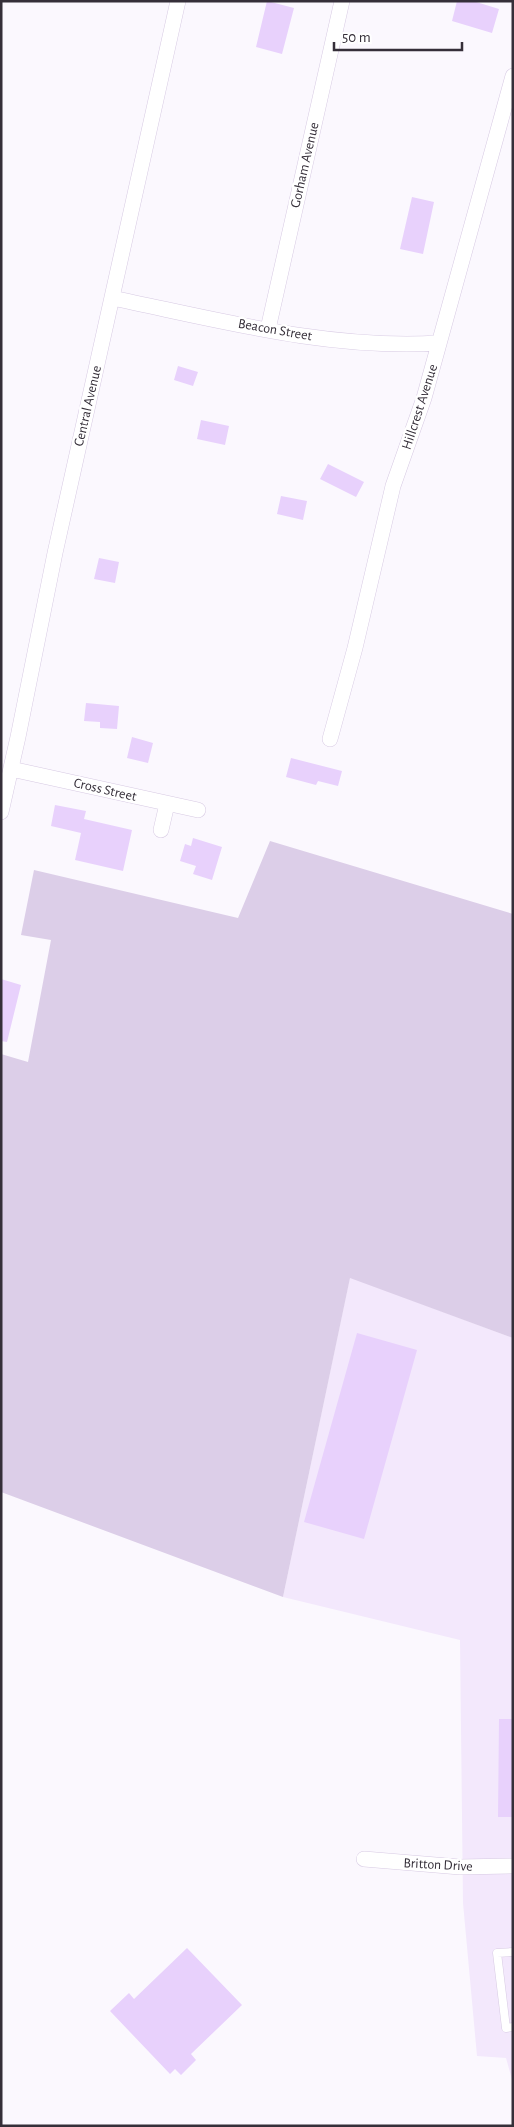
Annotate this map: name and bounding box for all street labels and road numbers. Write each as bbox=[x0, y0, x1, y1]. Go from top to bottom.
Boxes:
street label: Gorham Avenue bbox=[288, 121, 322, 209]
street label: Beacon Street bbox=[237, 317, 314, 343]
street label: Hillcrest Avenue bbox=[400, 363, 440, 451]
street label: Central Avenue bbox=[72, 364, 104, 448]
street label: Cross Street bbox=[72, 776, 138, 804]
street label: Britton Drive bbox=[403, 1856, 473, 1874]

